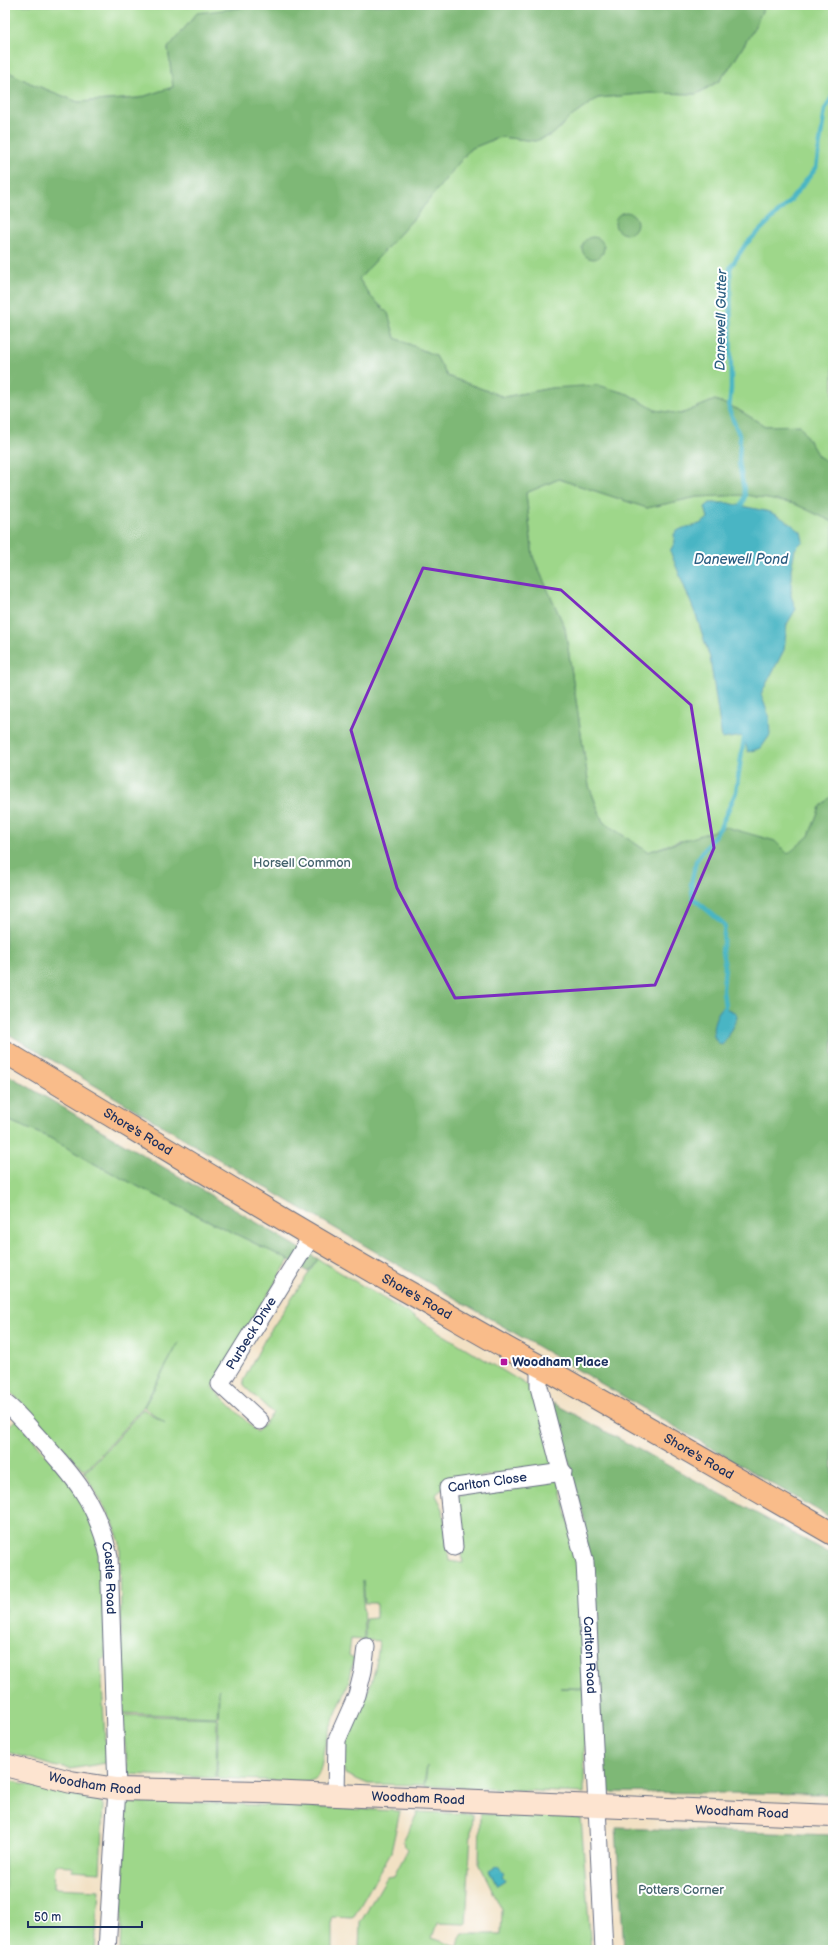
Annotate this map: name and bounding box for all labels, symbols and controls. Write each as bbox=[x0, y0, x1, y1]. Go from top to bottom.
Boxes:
water label: Danewell Gutter bbox=[712, 268, 730, 371]
water label: Danewell Pond bbox=[694, 551, 789, 568]
park label: Horsell Common bbox=[253, 855, 351, 871]
street label: Shore's Road bbox=[100, 1105, 175, 1159]
street label: Shore's Road bbox=[379, 1271, 455, 1323]
street label: Purbeck Drive bbox=[223, 1294, 280, 1373]
place label: Woodham Place bbox=[512, 1354, 609, 1370]
marker: Woodham Place bbox=[499, 1357, 509, 1367]
street label: Shore's Road bbox=[661, 1430, 736, 1483]
street label: Carlton Close bbox=[447, 1469, 528, 1496]
street label: Castle Road bbox=[98, 1540, 119, 1614]
street label: Carlton Road bbox=[580, 1616, 599, 1694]
street label: Woodham Road bbox=[47, 1769, 141, 1797]
street label: Woodham Road bbox=[371, 1788, 465, 1808]
street label: Woodham Road bbox=[695, 1802, 789, 1822]
park label: Potters Corner bbox=[638, 1882, 724, 1898]
scale bar bbox=[28, 1903, 142, 1929]
text: 50 m bbox=[34, 1910, 61, 1925]

